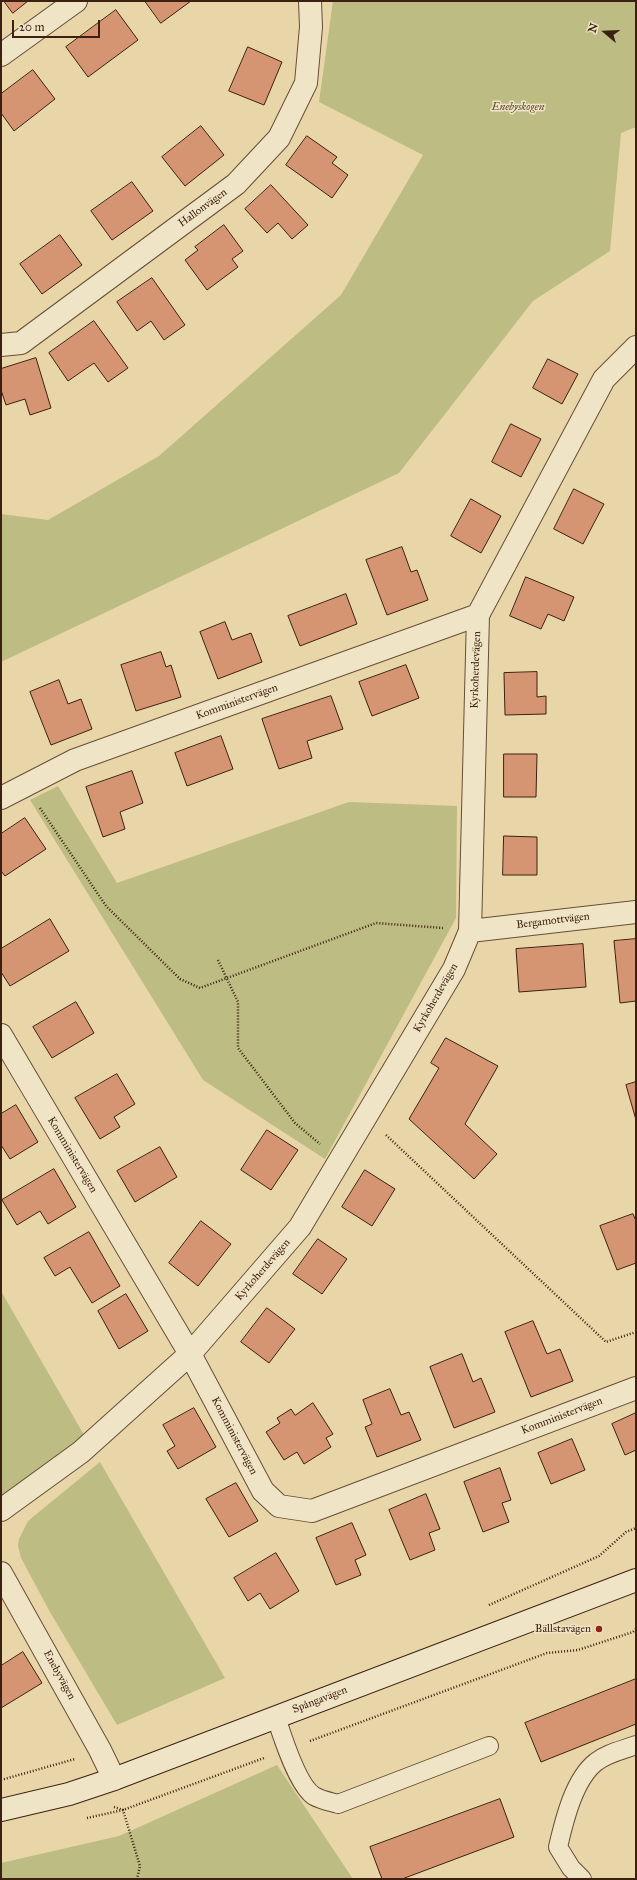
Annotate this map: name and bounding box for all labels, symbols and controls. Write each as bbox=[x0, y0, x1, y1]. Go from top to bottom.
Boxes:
scale bar bbox=[14, 12, 102, 38]
north arrow bbox=[585, 12, 625, 52]
text: 20 m bbox=[19, 20, 45, 34]
text: N bbox=[586, 21, 601, 34]
park label: Enebyskogen bbox=[492, 100, 544, 114]
street label: Hallonvägen bbox=[176, 186, 230, 230]
street label: Kyrkoherdevägen bbox=[468, 631, 484, 709]
street label: Komministervägen bbox=[194, 681, 280, 723]
street label: Bergamottvägen bbox=[516, 910, 590, 932]
street label: Kyrkoherdevägen bbox=[411, 961, 461, 1035]
street label: Komministervägen bbox=[44, 1115, 100, 1195]
street label: Kyrkoherdevägen bbox=[233, 1236, 293, 1304]
street label: Komministervägen bbox=[519, 1394, 605, 1438]
street label: Komministervägen bbox=[208, 1395, 260, 1477]
place label: Bällstavägen bbox=[535, 1622, 591, 1636]
marker: Bällstavägen bbox=[594, 1624, 604, 1634]
street label: Enebyvägen bbox=[40, 1648, 78, 1702]
street label: Spångavägen bbox=[291, 1684, 349, 1716]

